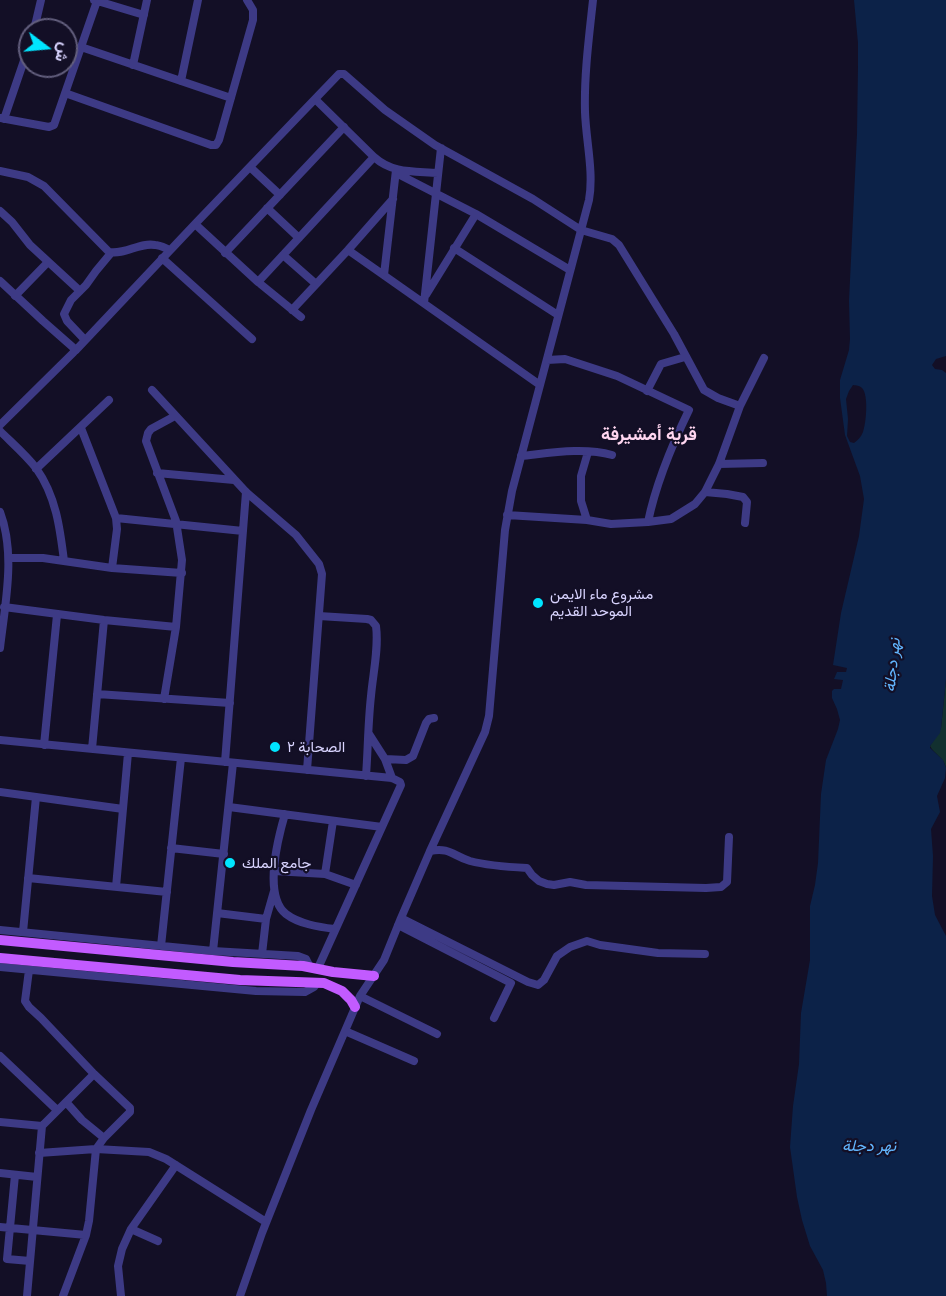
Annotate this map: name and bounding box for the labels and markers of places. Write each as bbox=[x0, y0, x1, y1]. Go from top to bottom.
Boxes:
place label: مشروع ماء الايمن الموحد القديم bbox=[550, 585, 653, 620]
marker: مشروع ماء الايمن الموحد القديم bbox=[531, 596, 545, 610]
place label: الصحابة ٢ bbox=[287, 738, 345, 756]
marker: الصحابة ٢ bbox=[268, 740, 282, 754]
place label: جامع الملك bbox=[242, 854, 311, 872]
marker: جامع الملك bbox=[223, 856, 237, 870]

